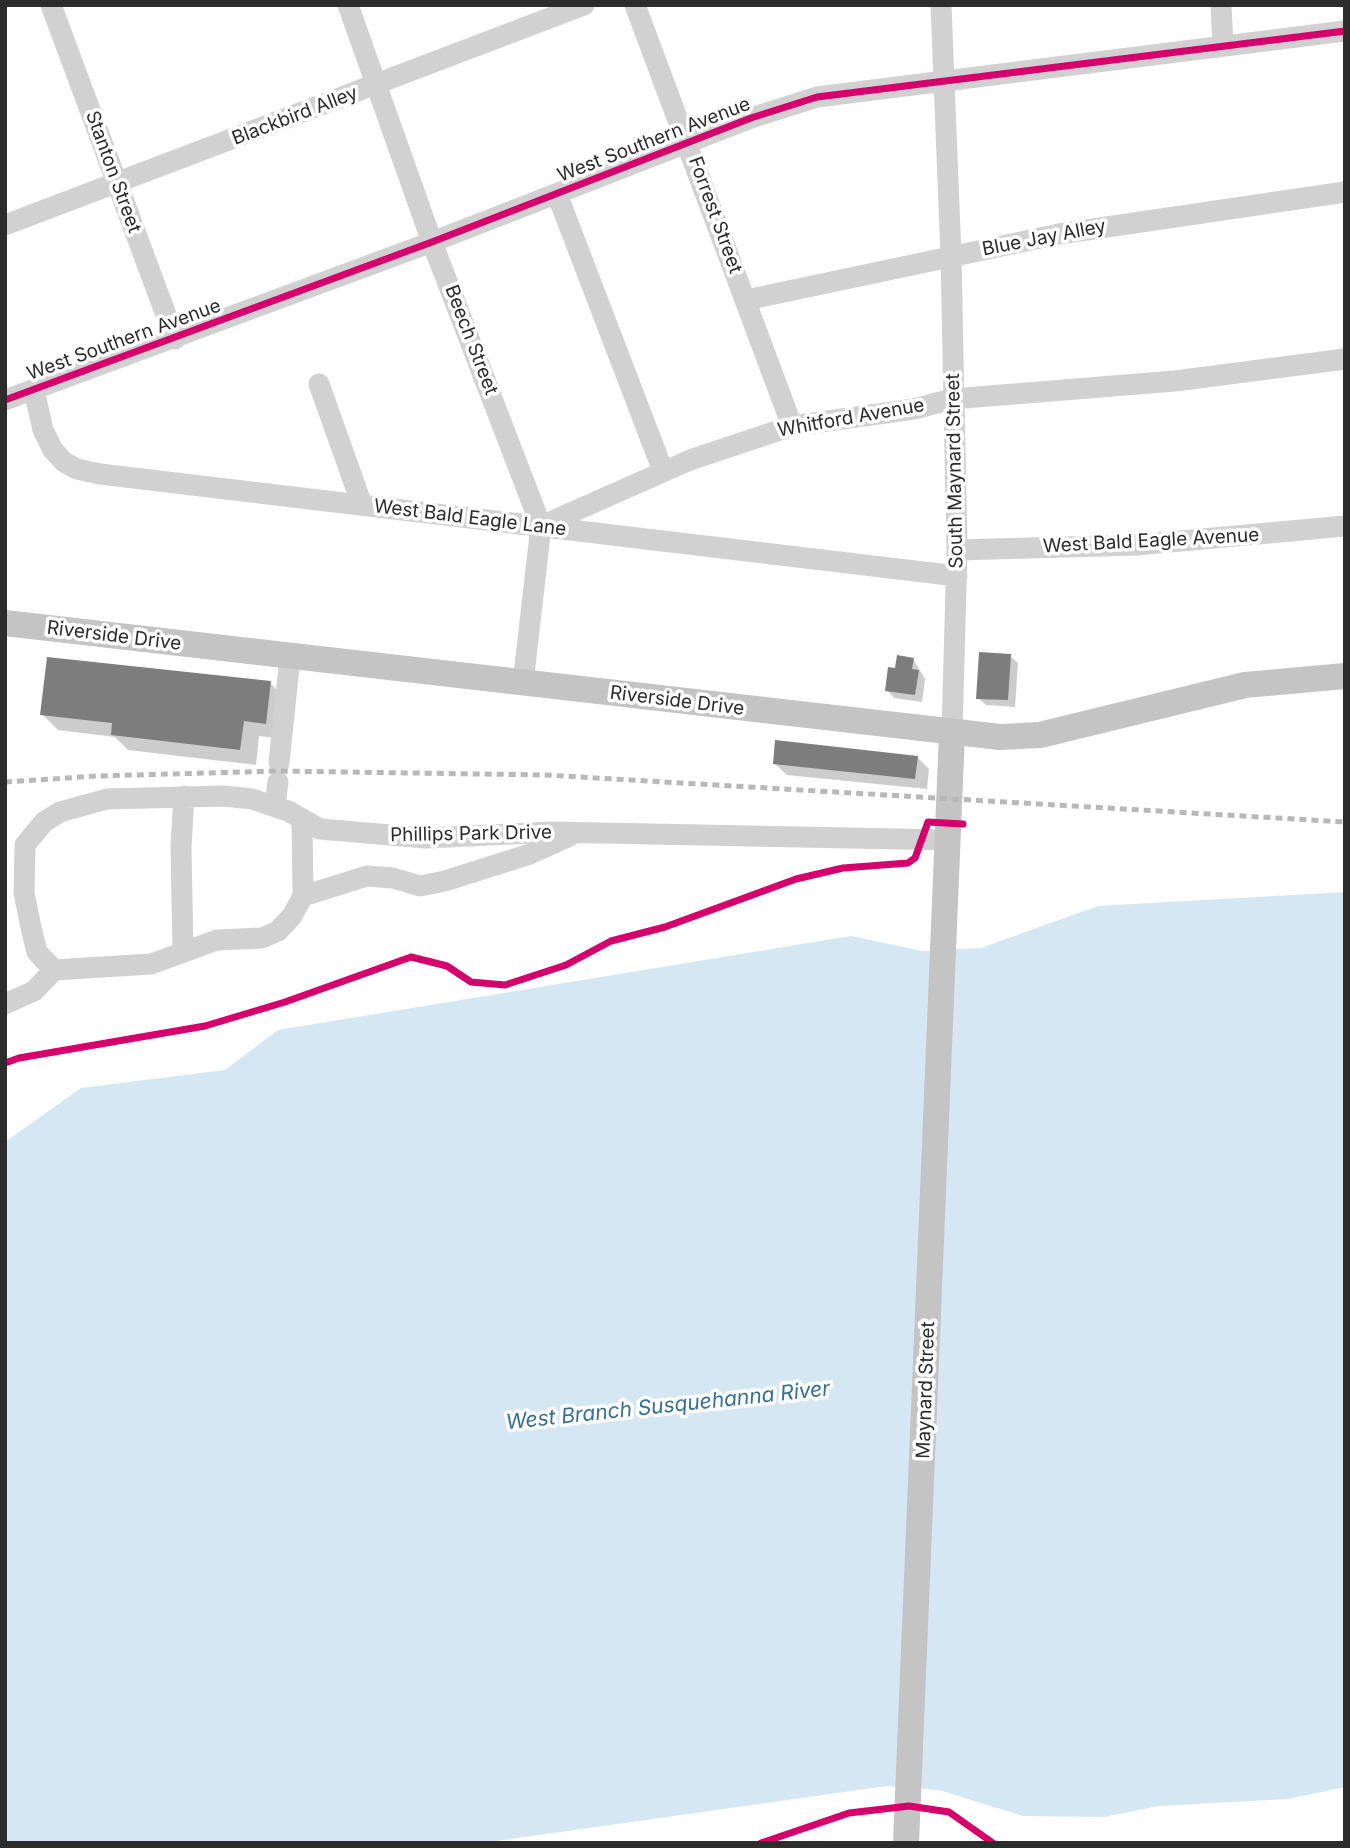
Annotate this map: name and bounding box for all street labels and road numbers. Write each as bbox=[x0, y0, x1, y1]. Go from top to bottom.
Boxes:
street label: Blackbird Alley bbox=[229, 82, 361, 150]
street label: West Southern Avenue bbox=[554, 93, 754, 187]
street label: Stanton Street bbox=[80, 108, 146, 236]
street label: Forrest Street bbox=[683, 154, 747, 276]
street label: Blue Jay Alley bbox=[980, 215, 1108, 261]
street label: Beech Street bbox=[440, 282, 502, 398]
street label: West Southern Avenue bbox=[24, 294, 224, 386]
street label: South Maynard Street bbox=[942, 373, 968, 569]
street label: Whitford Avenue bbox=[776, 394, 926, 442]
street label: West Bald Eagle Lane bbox=[373, 495, 567, 541]
street label: West Bald Eagle Avenue bbox=[1042, 524, 1260, 558]
street label: Riverside Drive bbox=[46, 616, 182, 656]
street label: Riverside Drive bbox=[609, 681, 745, 721]
street label: Phillips Park Drive bbox=[390, 821, 552, 847]
street label: Maynard Street bbox=[912, 1321, 940, 1459]

